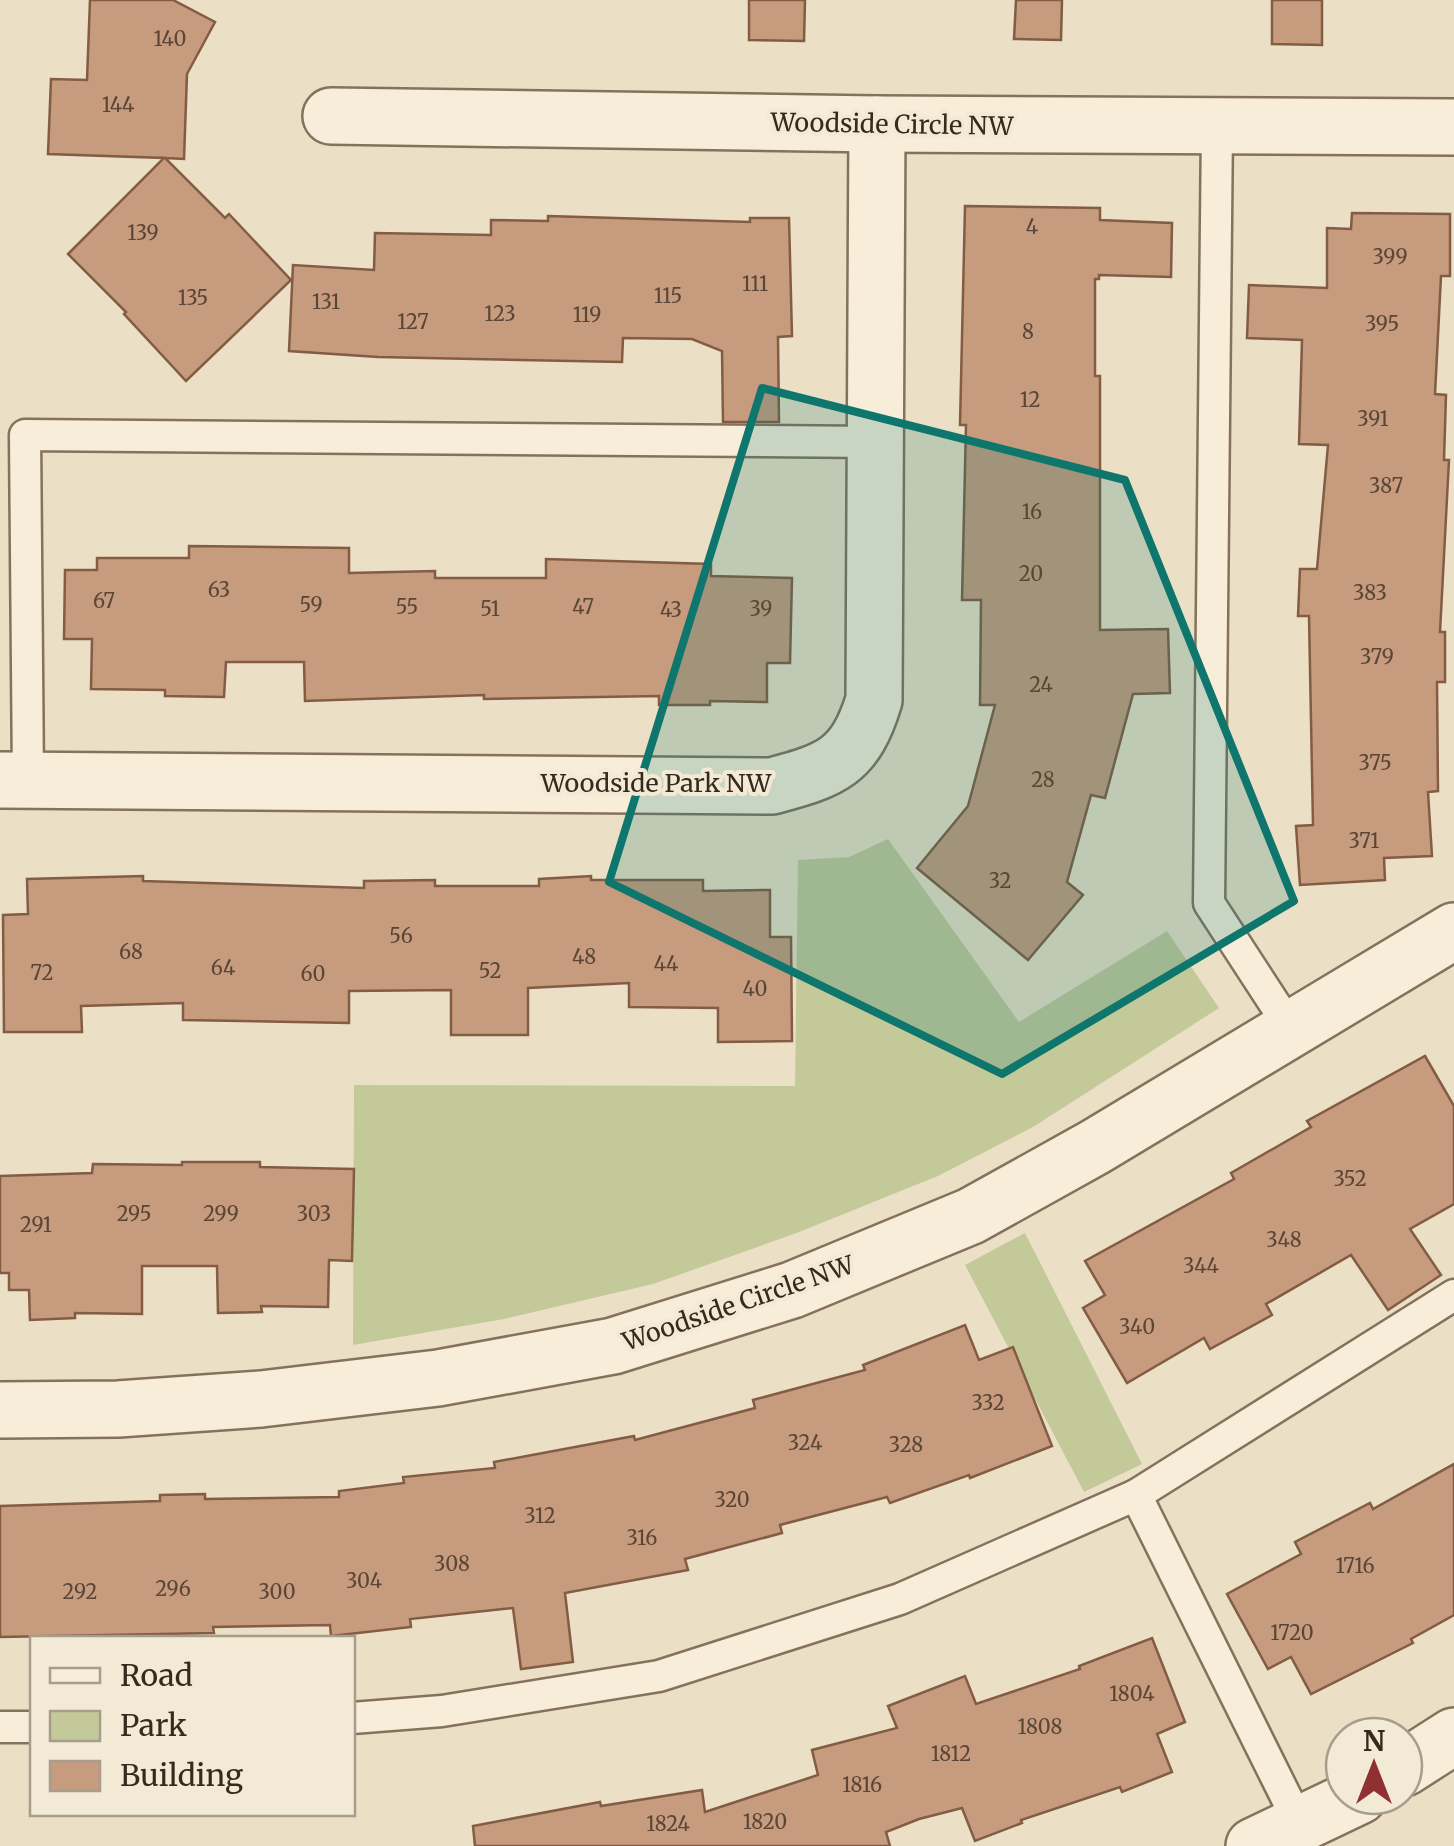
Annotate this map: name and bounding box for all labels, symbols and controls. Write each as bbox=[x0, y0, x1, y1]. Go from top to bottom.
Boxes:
house number: 140 bbox=[154, 26, 186, 51]
house number: 144 bbox=[102, 92, 134, 117]
street label: Woodside Circle NW bbox=[769, 106, 1015, 142]
house number: 4 bbox=[1026, 214, 1038, 239]
house number: 139 bbox=[127, 220, 159, 245]
house number: 399 bbox=[1372, 244, 1408, 269]
house number: 111 bbox=[742, 271, 768, 296]
house number: 115 bbox=[654, 283, 682, 308]
house number: 135 bbox=[178, 285, 208, 310]
house number: 131 bbox=[312, 289, 340, 314]
house number: 123 bbox=[484, 301, 516, 326]
house number: 119 bbox=[573, 302, 601, 327]
house number: 127 bbox=[397, 309, 429, 334]
house number: 395 bbox=[1365, 311, 1399, 336]
house number: 8 bbox=[1022, 319, 1034, 344]
house number: 12 bbox=[1020, 387, 1040, 412]
house number: 391 bbox=[1357, 406, 1389, 431]
house number: 387 bbox=[1369, 473, 1403, 498]
house number: 16 bbox=[1022, 499, 1042, 524]
house number: 20 bbox=[1019, 561, 1043, 586]
house number: 63 bbox=[208, 577, 230, 602]
house number: 383 bbox=[1353, 580, 1387, 605]
house number: 67 bbox=[93, 588, 115, 613]
house number: 59 bbox=[299, 592, 323, 617]
house number: 55 bbox=[396, 594, 418, 619]
house number: 47 bbox=[572, 594, 594, 619]
house number: 51 bbox=[480, 596, 500, 621]
house number: 39 bbox=[750, 596, 772, 621]
house number: 43 bbox=[660, 597, 682, 622]
house number: 379 bbox=[1360, 644, 1394, 669]
house number: 24 bbox=[1029, 672, 1053, 697]
house number: 375 bbox=[1358, 750, 1392, 775]
street label: Woodside Park NW bbox=[540, 767, 772, 799]
house number: 28 bbox=[1031, 767, 1055, 792]
house number: 371 bbox=[1349, 828, 1379, 853]
house number: 32 bbox=[989, 868, 1011, 893]
house number: 56 bbox=[389, 923, 413, 948]
house number: 68 bbox=[119, 939, 143, 964]
house number: 48 bbox=[572, 944, 596, 969]
house number: 44 bbox=[654, 951, 678, 976]
house number: 64 bbox=[211, 955, 235, 980]
house number: 52 bbox=[479, 958, 501, 983]
house number: 72 bbox=[31, 960, 53, 985]
house number: 60 bbox=[301, 961, 325, 986]
house number: 40 bbox=[743, 976, 767, 1001]
house number: 352 bbox=[1333, 1166, 1367, 1191]
house number: 295 bbox=[117, 1201, 151, 1226]
house number: 299 bbox=[203, 1201, 239, 1226]
house number: 303 bbox=[297, 1201, 331, 1226]
house number: 291 bbox=[20, 1212, 52, 1237]
house number: 348 bbox=[1266, 1227, 1302, 1252]
street label: Woodside Circle NW bbox=[617, 1248, 859, 1358]
house number: 344 bbox=[1183, 1253, 1219, 1278]
house number: 340 bbox=[1119, 1314, 1155, 1339]
house number: 332 bbox=[971, 1390, 1005, 1415]
house number: 324 bbox=[788, 1430, 822, 1455]
house number: 328 bbox=[889, 1432, 923, 1457]
house number: 320 bbox=[714, 1487, 750, 1512]
house number: 312 bbox=[524, 1503, 556, 1528]
house number: 316 bbox=[627, 1525, 657, 1550]
house number: 308 bbox=[434, 1551, 470, 1576]
house number: 1716 bbox=[1335, 1553, 1375, 1578]
house number: 304 bbox=[346, 1568, 382, 1593]
house number: 296 bbox=[155, 1576, 191, 1601]
house number: 292 bbox=[63, 1579, 97, 1604]
house number: 300 bbox=[258, 1579, 296, 1604]
house number: 1720 bbox=[1270, 1620, 1314, 1645]
legend bbox=[30, 1636, 355, 1816]
text: Road bbox=[120, 1656, 193, 1694]
house number: 1804 bbox=[1109, 1681, 1155, 1706]
text: Park bbox=[120, 1706, 187, 1744]
house number: 1808 bbox=[1017, 1714, 1063, 1739]
north arrow bbox=[1324, 1716, 1424, 1816]
text: N bbox=[1363, 1723, 1385, 1759]
house number: 1812 bbox=[931, 1741, 971, 1766]
text: Building bbox=[120, 1756, 243, 1794]
house number: 1816 bbox=[842, 1772, 882, 1797]
house number: 1820 bbox=[743, 1809, 787, 1834]
house number: 1824 bbox=[646, 1811, 690, 1836]

